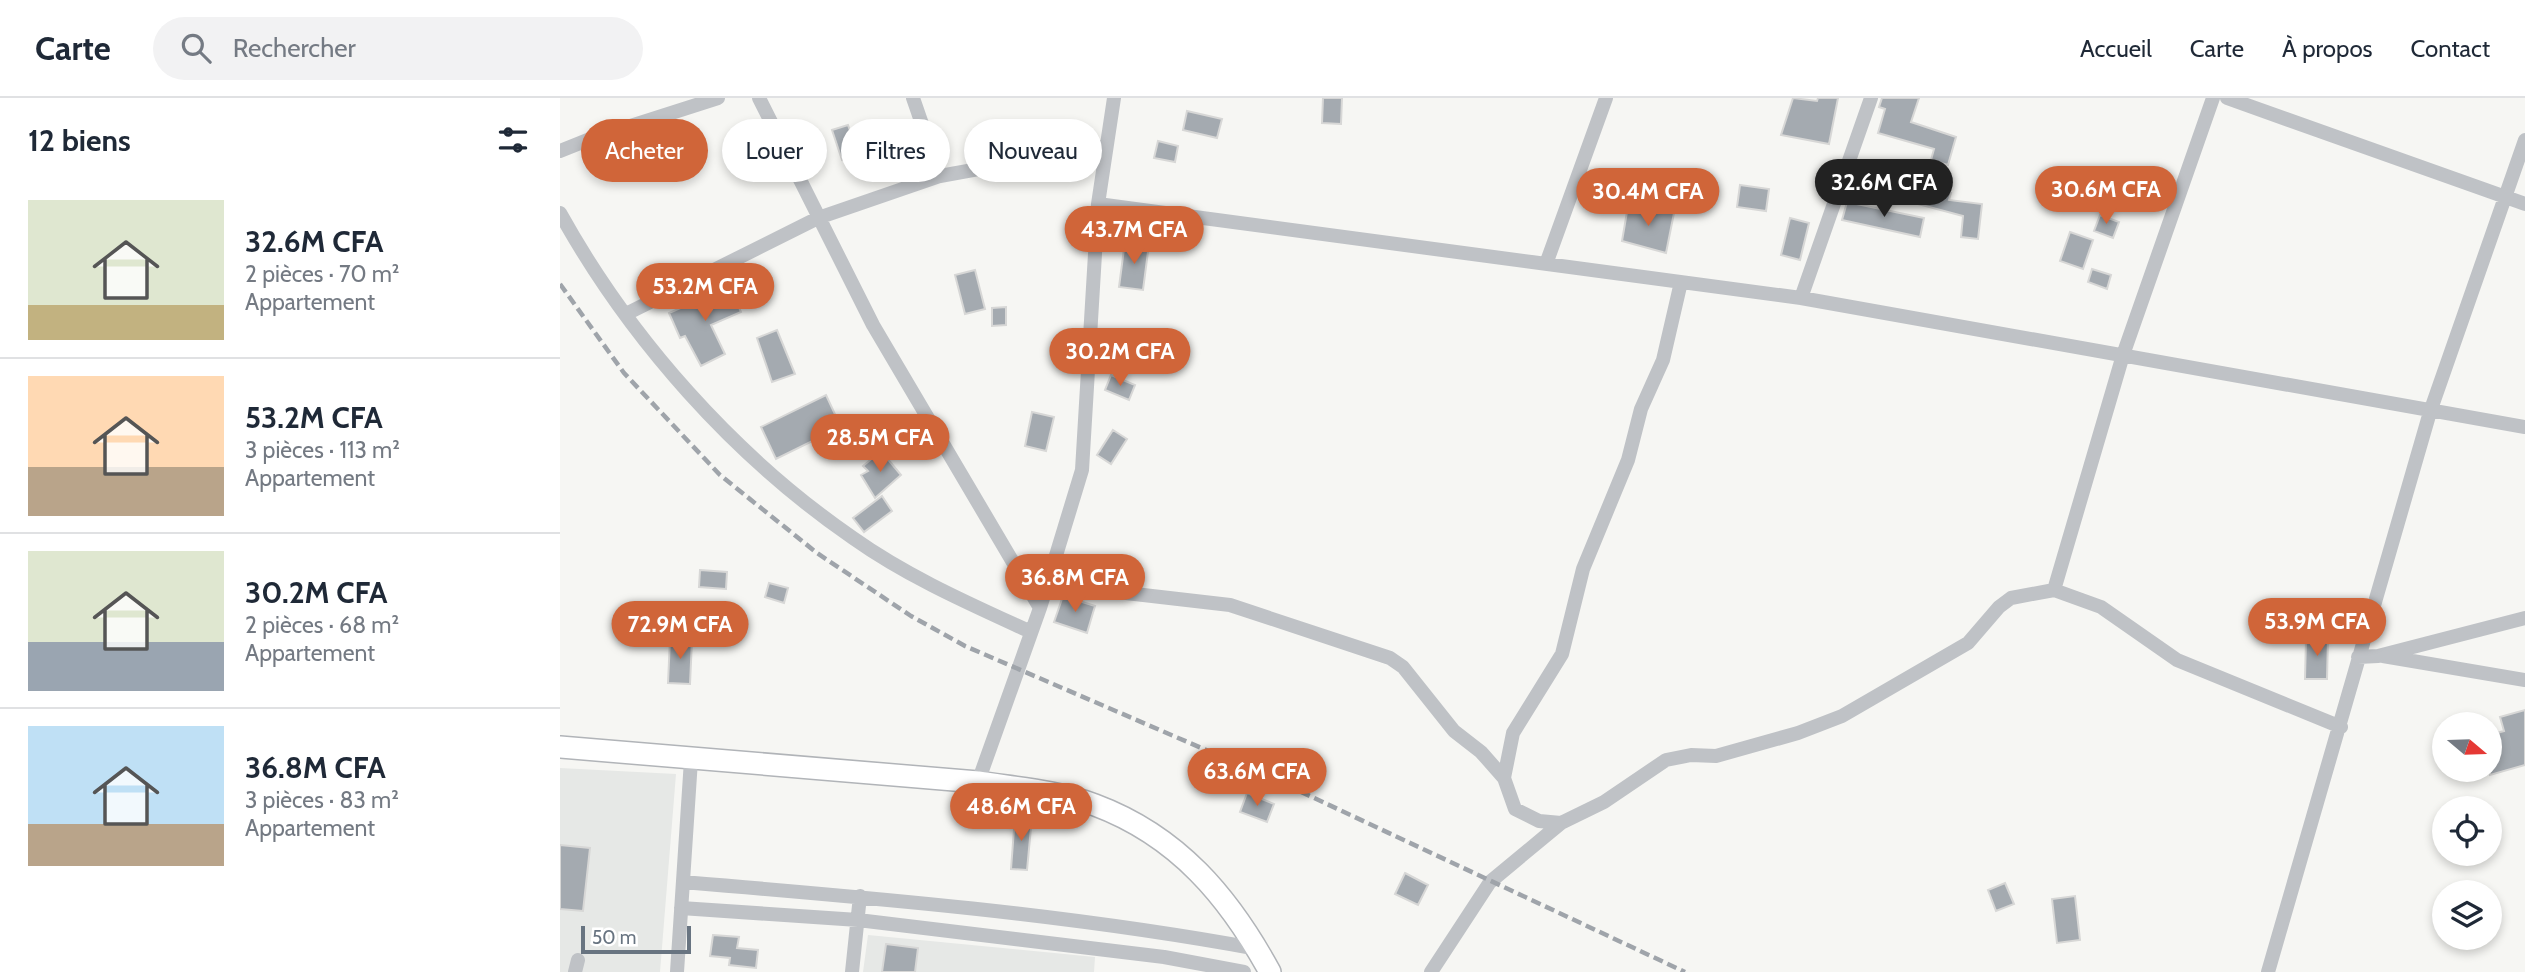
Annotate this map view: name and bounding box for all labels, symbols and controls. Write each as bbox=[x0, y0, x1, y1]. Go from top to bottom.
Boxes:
search box bbox=[153, 17, 643, 80]
text: Carte bbox=[35, 28, 111, 68]
icon: search bbox=[177, 29, 215, 67]
text: Rechercher bbox=[233, 32, 356, 64]
text: Accueil bbox=[2080, 34, 2152, 63]
text: Carte bbox=[2190, 34, 2244, 63]
text: À propos bbox=[2282, 34, 2373, 63]
text: Contact bbox=[2411, 34, 2490, 63]
chip: Acheter bbox=[581, 119, 708, 182]
chip: Louer bbox=[722, 119, 827, 182]
chip: Filtres bbox=[841, 119, 950, 182]
chip: Nouveau bbox=[964, 119, 1102, 182]
icon: filters bbox=[494, 121, 532, 159]
text: 12 biens bbox=[28, 122, 131, 159]
pin: 32.6M CFA bbox=[1804, 159, 1964, 219]
pin: 30.6M CFA bbox=[2026, 166, 2186, 226]
text: 32.6M CFA bbox=[1831, 168, 1937, 196]
pin: 30.4M CFA bbox=[1568, 169, 1728, 228]
text: 30.6M CFA bbox=[2051, 175, 2161, 203]
text: 30.4M CFA bbox=[1592, 177, 1704, 205]
pin: 43.7M CFA bbox=[1054, 206, 1214, 266]
text: 43.7M CFA bbox=[1081, 215, 1187, 243]
text: 32.6M CFA bbox=[245, 223, 383, 260]
icon: home bbox=[84, 228, 168, 312]
text: 2 pièces · 70 m² bbox=[245, 260, 400, 288]
pin: 53.2M CFA bbox=[625, 264, 785, 323]
text: 53.2M CFA bbox=[652, 272, 758, 300]
text: Appartement bbox=[245, 288, 375, 316]
pin: 30.2M CFA bbox=[1040, 328, 1200, 388]
text: 30.2M CFA bbox=[1065, 337, 1175, 365]
text: 53.2M CFA bbox=[245, 399, 383, 436]
icon: home bbox=[84, 404, 168, 488]
pin: 28.5M CFA bbox=[800, 414, 960, 474]
text: 28.5M CFA bbox=[826, 423, 934, 451]
text: 3 pièces · 113 m² bbox=[245, 436, 400, 464]
text: Appartement bbox=[245, 464, 375, 492]
pin: 36.8M CFA bbox=[995, 554, 1155, 614]
text: 36.8M CFA bbox=[1021, 563, 1129, 591]
text: 30.2M CFA bbox=[245, 574, 387, 611]
icon: home bbox=[84, 579, 168, 663]
pin: 53.9M CFA bbox=[2237, 598, 2397, 658]
pin: 72.9M CFA bbox=[600, 602, 760, 661]
text: 53.9M CFA bbox=[2264, 607, 2370, 635]
text: 72.9M CFA bbox=[628, 610, 732, 638]
text: 2 pièces · 68 m² bbox=[245, 611, 399, 639]
text: Appartement bbox=[245, 639, 375, 667]
north arrow bbox=[2432, 712, 2502, 782]
map controls bbox=[2432, 712, 2502, 950]
pin: 63.6M CFA bbox=[1177, 748, 1337, 808]
text: 36.8M CFA bbox=[245, 749, 386, 786]
icon: home bbox=[84, 754, 168, 838]
text: 63.6M CFA bbox=[1204, 757, 1310, 785]
pin: 48.6M CFA bbox=[941, 784, 1101, 843]
text: 3 pièces · 83 m² bbox=[245, 786, 399, 814]
text: 48.6M CFA bbox=[966, 792, 1076, 820]
button: locate bbox=[2432, 796, 2502, 866]
text: Appartement bbox=[245, 814, 375, 842]
button: layers bbox=[2432, 880, 2502, 950]
scale bar bbox=[581, 923, 691, 955]
text: 50 m bbox=[592, 926, 636, 949]

